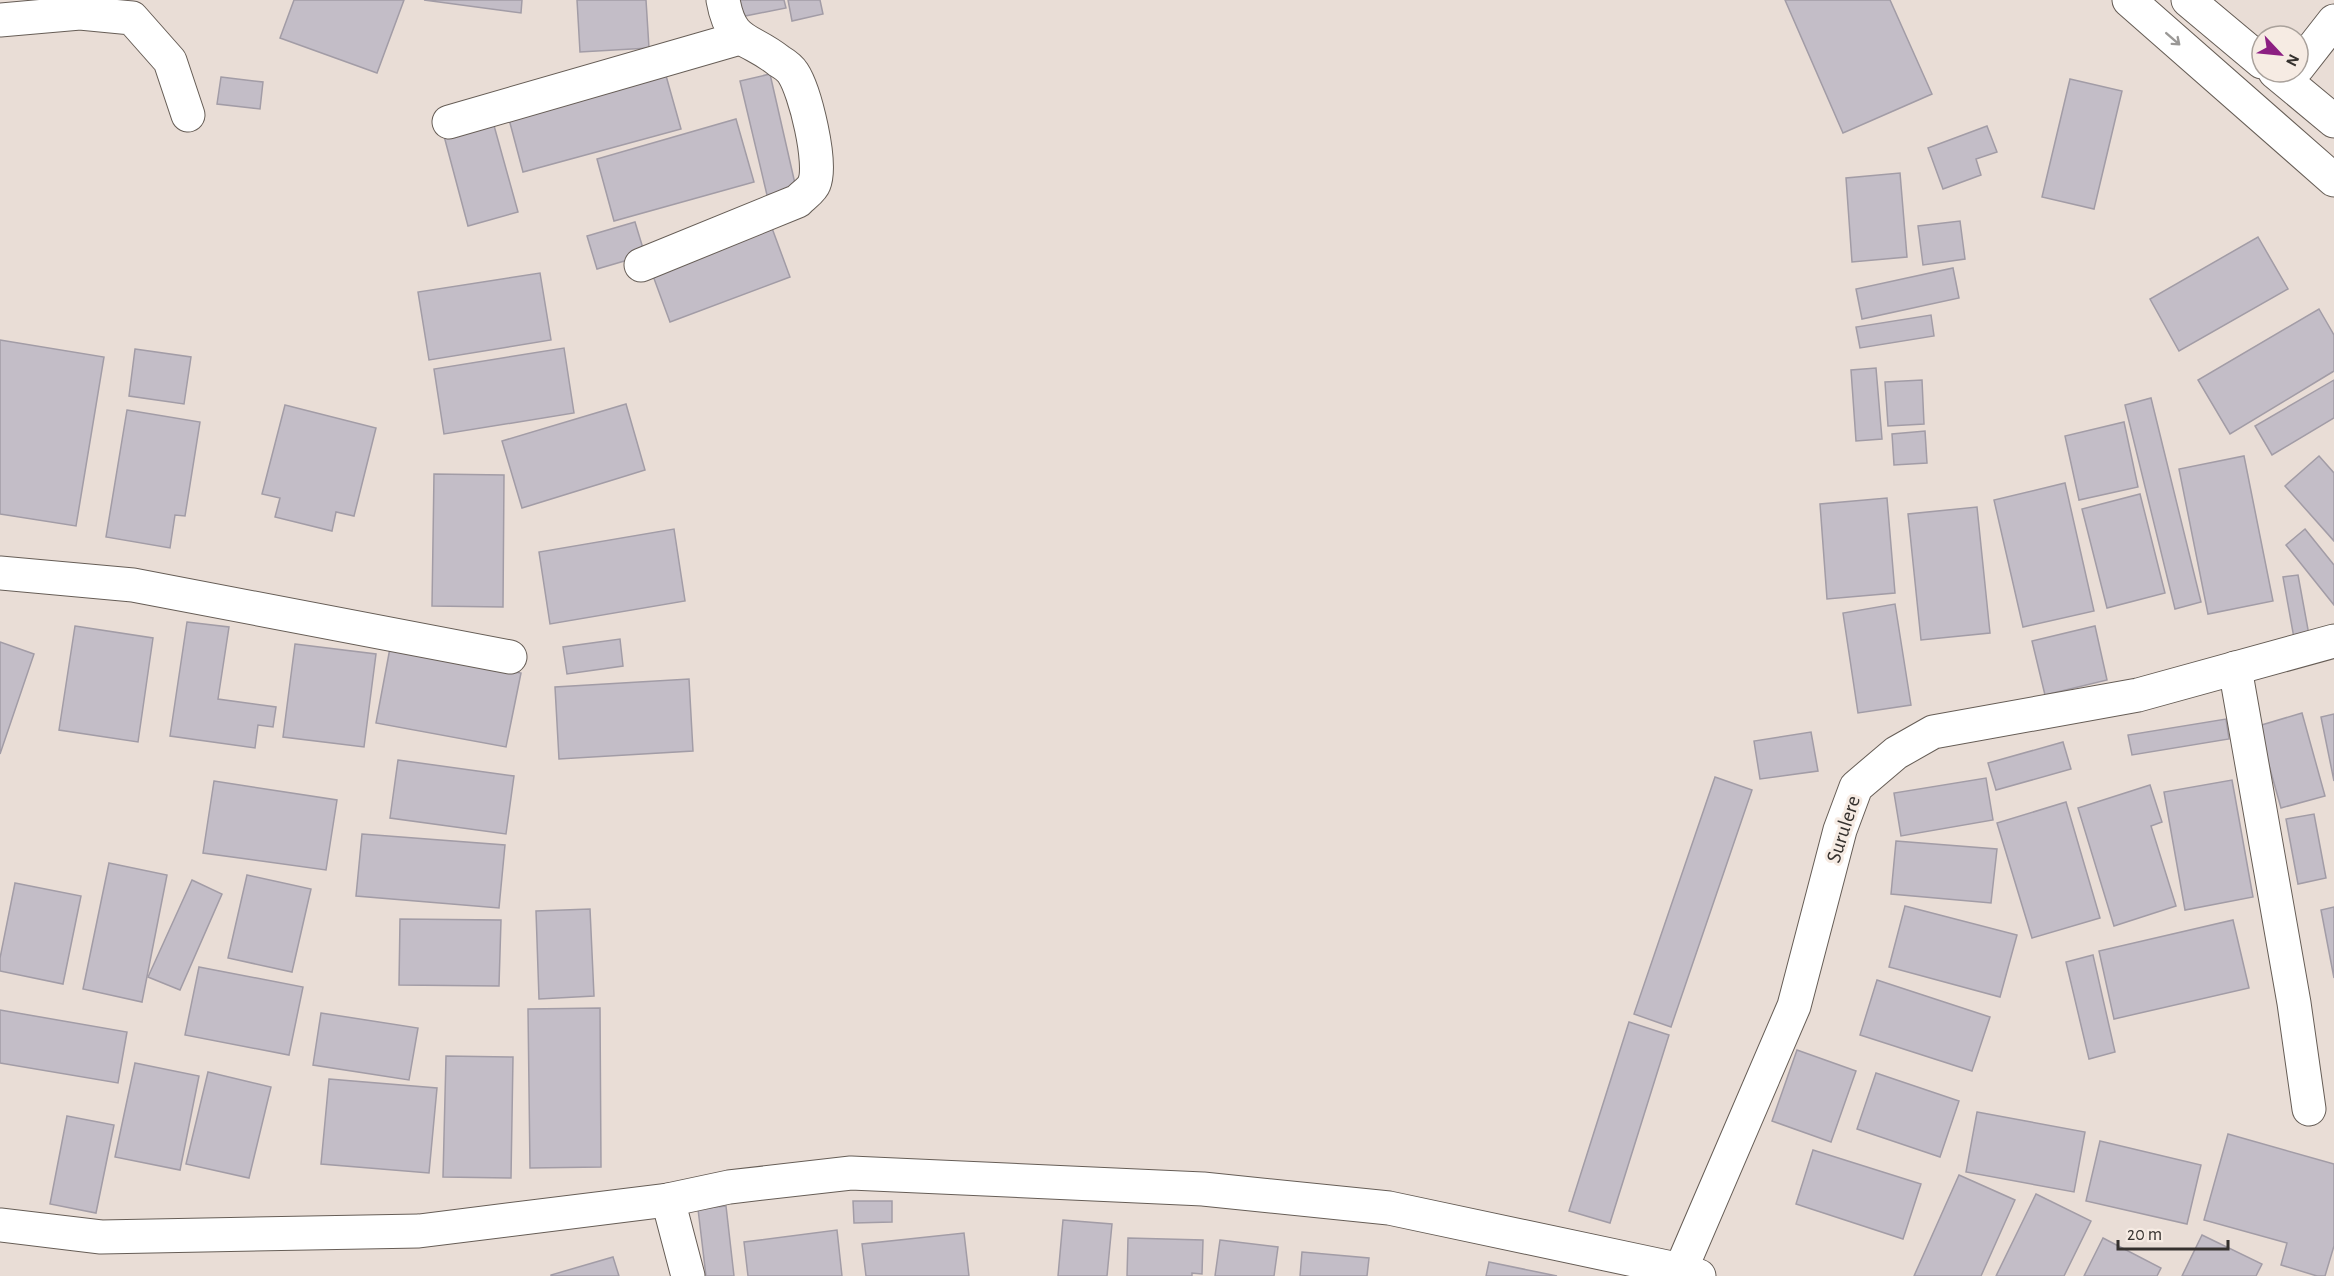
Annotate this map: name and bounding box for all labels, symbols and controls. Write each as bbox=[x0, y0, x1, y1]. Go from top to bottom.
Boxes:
north arrow bbox=[2250, 24, 2310, 84]
one-way arrow bbox=[2165, 32, 2180, 46]
text: N bbox=[2283, 52, 2302, 69]
street label: Surulere bbox=[1823, 793, 1864, 865]
scale bar bbox=[2118, 1213, 2228, 1251]
text: 20 m bbox=[2127, 1226, 2162, 1244]

